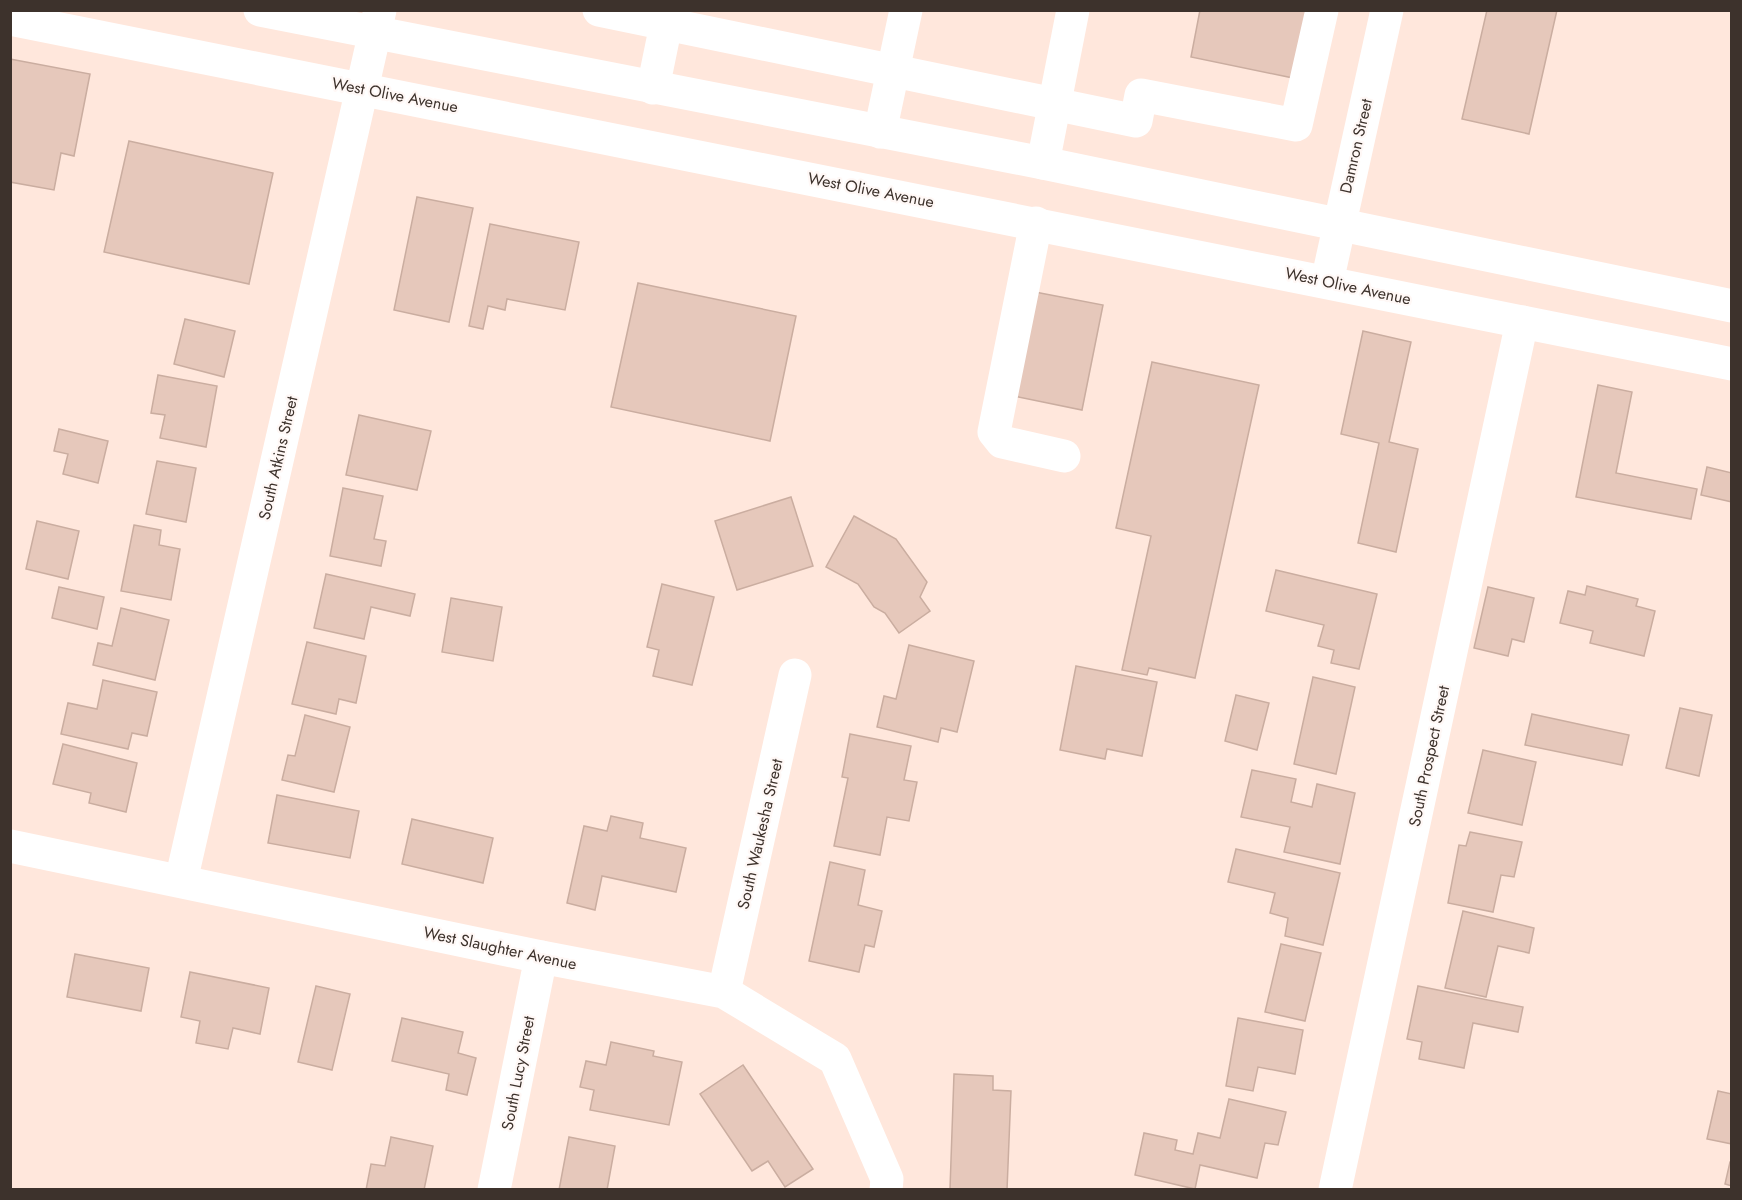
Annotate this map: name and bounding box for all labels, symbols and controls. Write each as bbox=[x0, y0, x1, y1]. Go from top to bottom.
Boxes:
street label: West Olive Avenue bbox=[330, 71, 460, 119]
street label: Damron Street bbox=[1334, 96, 1378, 196]
street label: West Olive Avenue bbox=[806, 166, 936, 214]
street label: West Olive Avenue bbox=[1283, 261, 1413, 311]
street label: South Atkins Street bbox=[253, 394, 303, 522]
street label: South Prospect Street bbox=[1403, 683, 1455, 829]
street label: South Waukesha Street bbox=[731, 756, 789, 912]
street label: West Slaughter Avenue bbox=[421, 921, 579, 975]
street label: South Lucy Street bbox=[496, 1014, 540, 1132]

